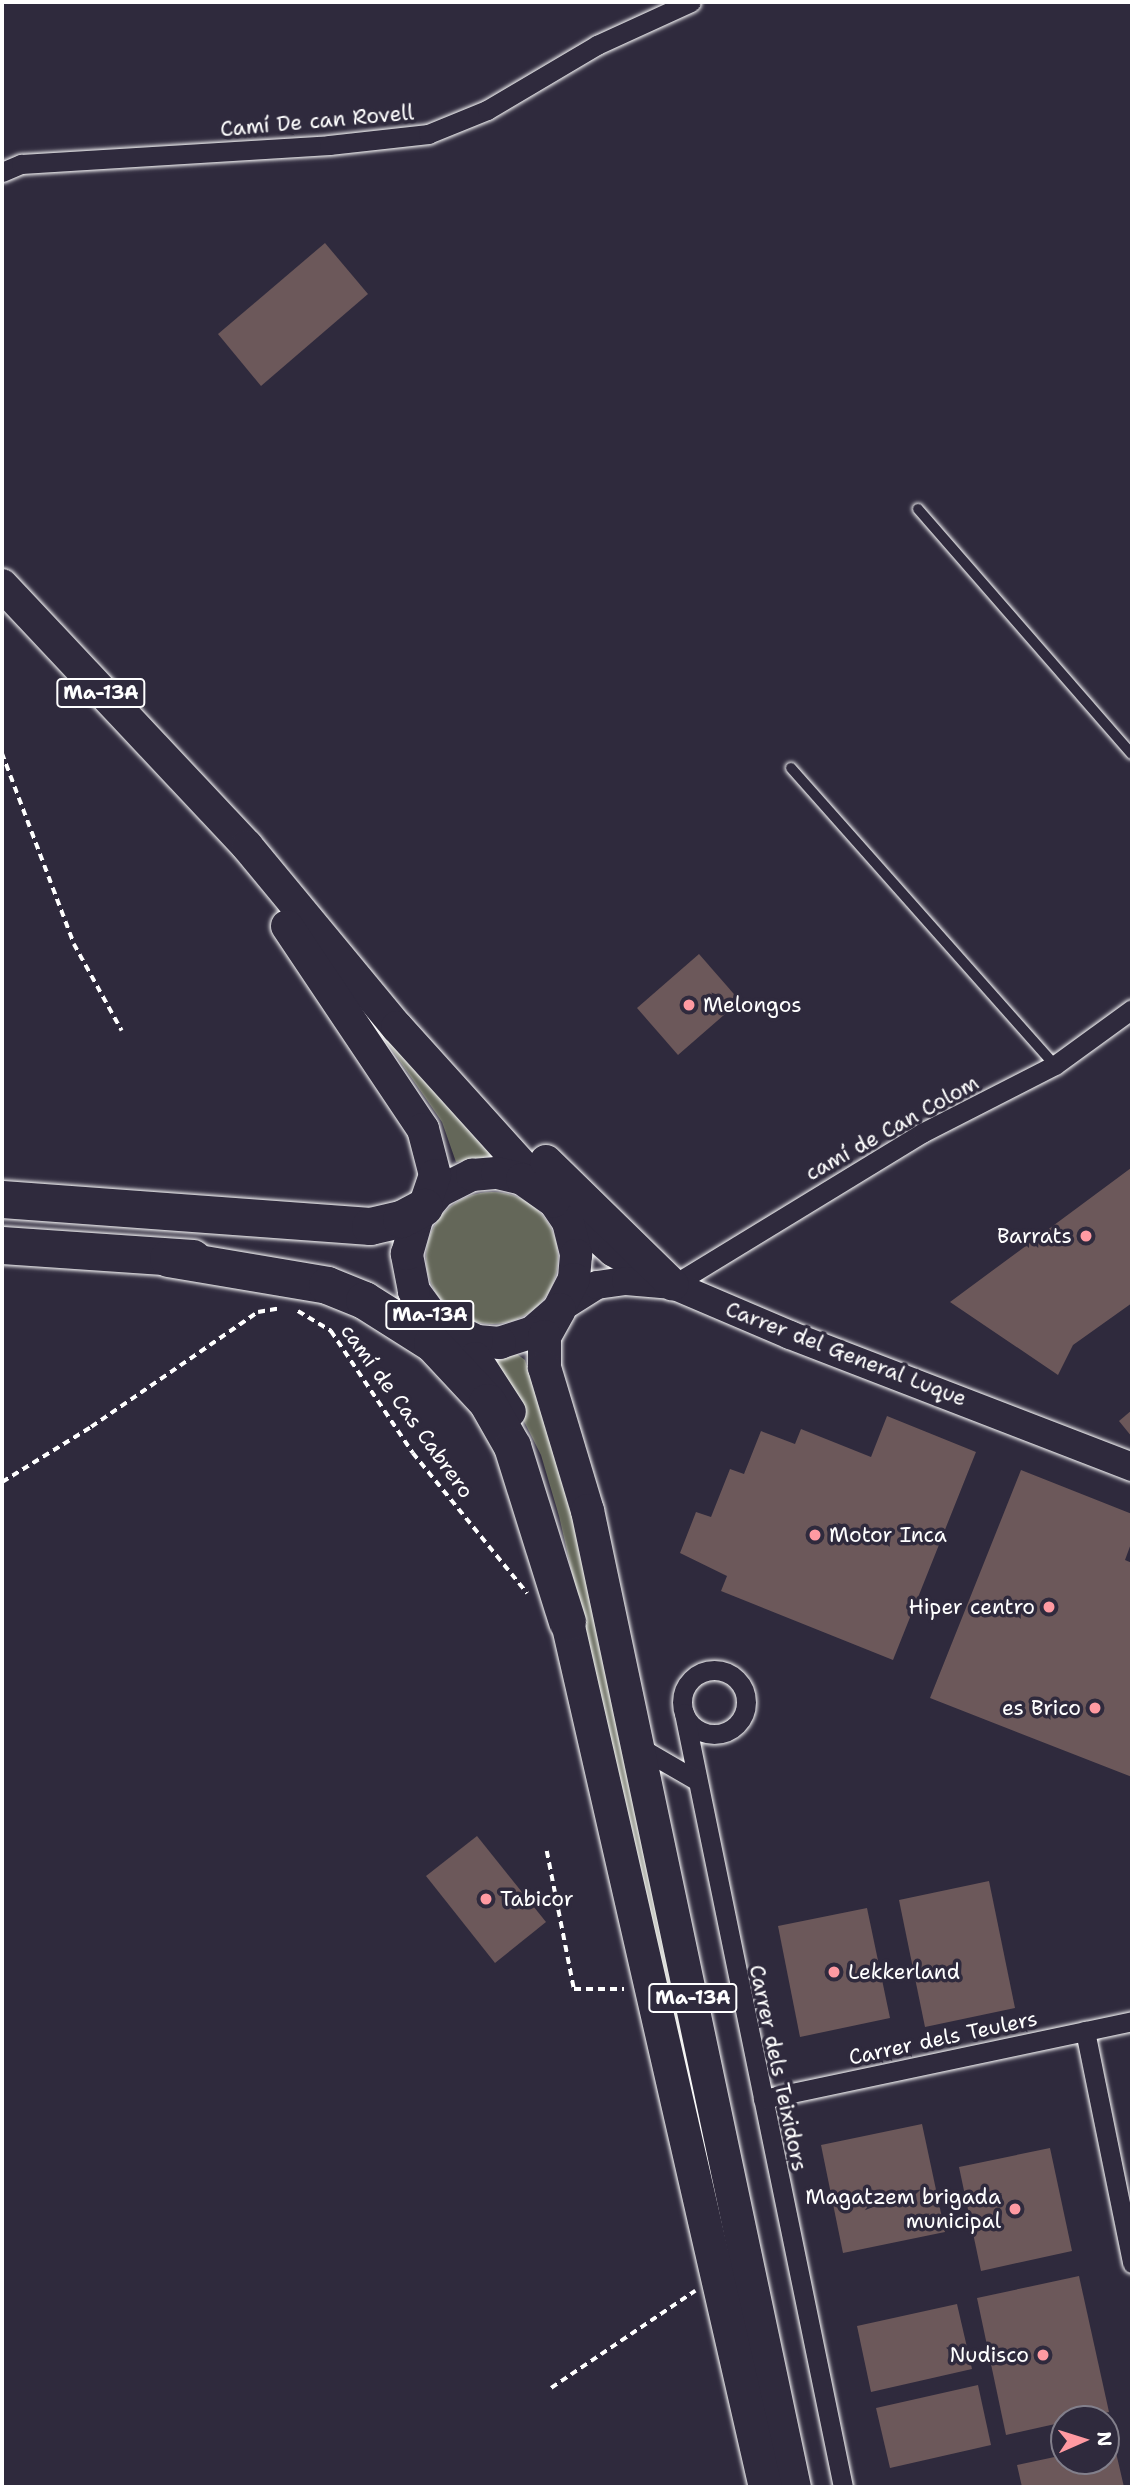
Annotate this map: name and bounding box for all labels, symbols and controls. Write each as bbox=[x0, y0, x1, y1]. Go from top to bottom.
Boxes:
street label: Camí De can Rovell bbox=[219, 100, 415, 142]
road number: Ma-13A bbox=[56, 678, 146, 708]
place label: Melongos bbox=[703, 992, 802, 1018]
marker: Melongos bbox=[681, 997, 697, 1013]
street label: camí de Can Colom bbox=[801, 1070, 983, 1186]
place label: Barrats bbox=[997, 1223, 1072, 1249]
marker: Barrats bbox=[1078, 1228, 1094, 1244]
street label: Carrer del General Luque bbox=[722, 1296, 970, 1412]
road number: Ma-13A bbox=[384, 1300, 476, 1330]
street label: camí de Cas Cabrero bbox=[335, 1319, 479, 1503]
place label: Motor Inca bbox=[829, 1522, 947, 1548]
marker: Motor Inca bbox=[807, 1527, 823, 1543]
place label: Hiper centro bbox=[909, 1594, 1035, 1620]
marker: Hiper centro bbox=[1041, 1599, 1057, 1615]
place label: es Brico bbox=[1002, 1695, 1081, 1721]
marker: es Brico bbox=[1087, 1700, 1103, 1716]
place label: Tabicor bbox=[500, 1886, 574, 1912]
marker: Tabicor bbox=[478, 1891, 494, 1907]
place label: Lekkerland bbox=[848, 1959, 960, 1985]
street label: Carrer dels Teixidors bbox=[744, 1963, 812, 2173]
marker: Lekkerland bbox=[826, 1964, 842, 1980]
road number: Ma-13A bbox=[648, 1982, 738, 2014]
street label: Carrer dels Teulers bbox=[846, 2006, 1040, 2070]
place label: Magatzem brigada municipal bbox=[805, 2184, 1001, 2234]
marker: Magatzem brigada municipal bbox=[1007, 2201, 1023, 2217]
place label: Nudisco bbox=[950, 2342, 1029, 2368]
marker: Nudisco bbox=[1035, 2347, 1051, 2363]
north arrow bbox=[1050, 2405, 1120, 2475]
text: N bbox=[1092, 2431, 1117, 2447]

